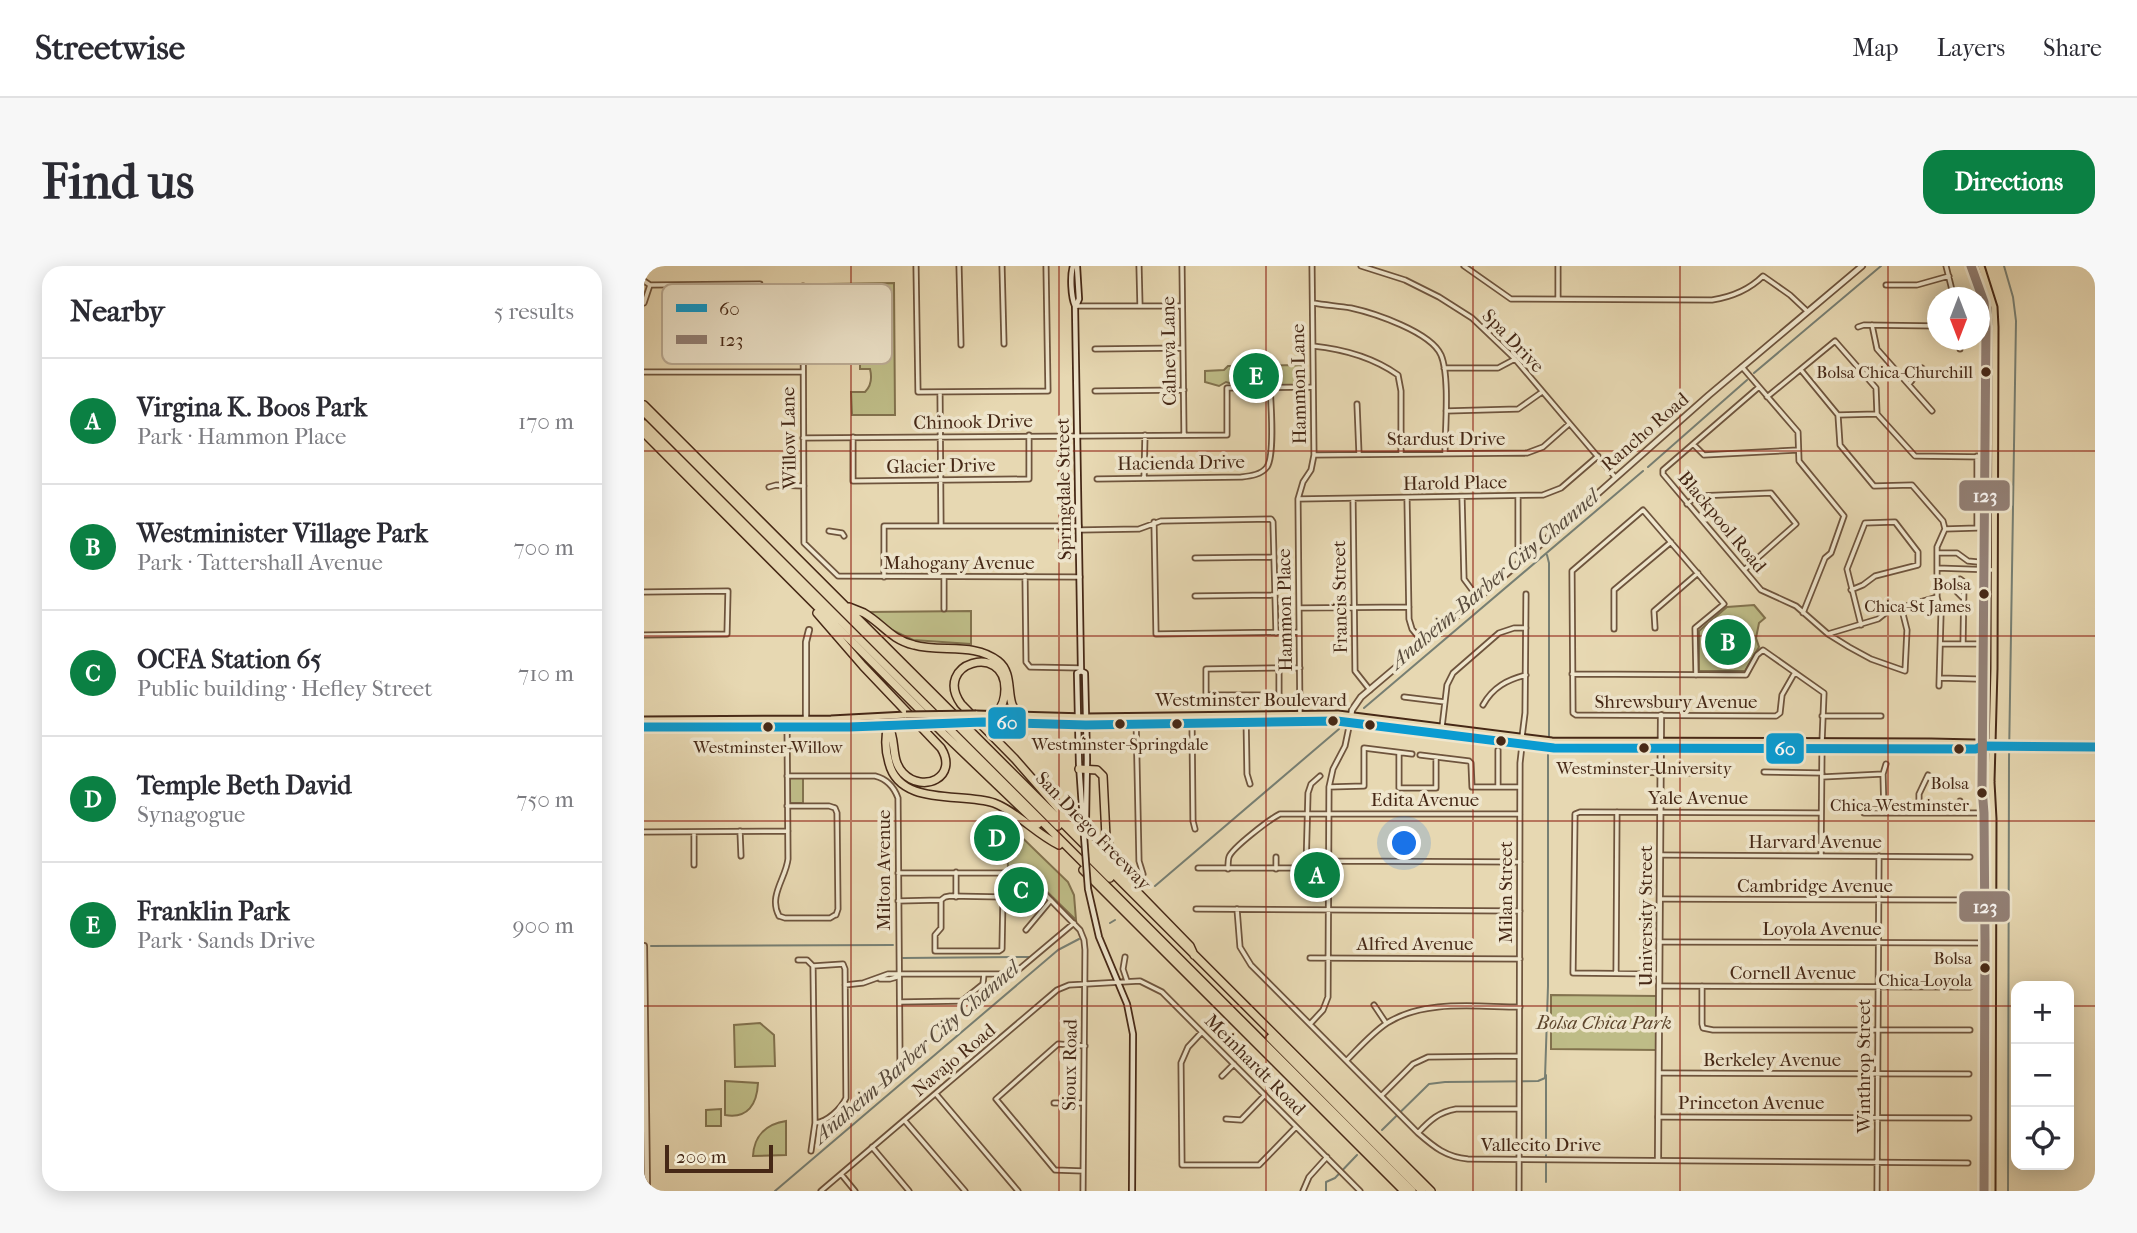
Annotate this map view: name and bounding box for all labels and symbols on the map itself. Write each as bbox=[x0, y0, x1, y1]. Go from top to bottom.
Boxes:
legend bbox=[662, 284, 892, 364]
north arrow bbox=[1927, 287, 1990, 350]
street label: Calneva Lane bbox=[1157, 296, 1181, 406]
text: 60 bbox=[719, 298, 740, 320]
street label: Spa Drive bbox=[1478, 305, 1548, 377]
street label: Hammon Lane bbox=[1287, 324, 1311, 444]
text: 123 bbox=[719, 329, 743, 351]
pin: E bbox=[1233, 350, 1279, 402]
place label: Bolsa Chica-Churchill bbox=[1816, 362, 1973, 382]
marker: Bolsa Chica-Churchill bbox=[1979, 365, 1993, 379]
street label: Willow Lane bbox=[777, 386, 801, 491]
street label: Rancho Road bbox=[1597, 388, 1694, 476]
street label: Chinook Drive bbox=[913, 410, 1033, 434]
street label: Springdale Street bbox=[1052, 417, 1076, 560]
street label: Stardust Drive bbox=[1387, 428, 1505, 450]
street label: Hacienda Drive bbox=[1117, 451, 1245, 475]
street label: Glacier Drive bbox=[886, 454, 996, 478]
street label: Blackpool Road bbox=[1673, 467, 1771, 578]
street label: Harold Place bbox=[1403, 471, 1507, 495]
line badge: 123 bbox=[1958, 479, 2011, 512]
water label: Anaheim-Barber City Channel bbox=[1383, 483, 1605, 675]
text: 123 bbox=[1973, 485, 1997, 507]
street label: Francis Street bbox=[1328, 540, 1352, 654]
street label: Hammon Place bbox=[1273, 548, 1297, 672]
street label: Mahogany Avenue bbox=[883, 552, 1035, 574]
place label: Bolsa Chica-St James bbox=[1864, 574, 1971, 616]
marker: Bolsa Chica-St James bbox=[1977, 587, 1991, 601]
pin: B bbox=[1705, 616, 1751, 668]
street label: Westminster Boulevard bbox=[1154, 689, 1347, 711]
street label: Shrewsbury Avenue bbox=[1594, 691, 1758, 713]
line badge: 60 bbox=[987, 706, 1027, 740]
text: 60 bbox=[997, 712, 1017, 734]
unlabelled marker bbox=[1326, 714, 1340, 728]
marker: Westminster-Springdale bbox=[1113, 717, 1127, 731]
unlabelled marker bbox=[1170, 717, 1184, 731]
unlabelled marker bbox=[1363, 718, 1377, 732]
marker: Westminster-Willow bbox=[761, 720, 775, 734]
line badge: 60 bbox=[1765, 732, 1805, 765]
place label: Westminster-Springdale bbox=[1031, 734, 1209, 754]
unlabelled marker bbox=[1494, 734, 1508, 748]
place label: Westminster-Willow bbox=[692, 737, 843, 757]
text: 60 bbox=[1775, 738, 1795, 760]
marker: Westminster-University bbox=[1637, 741, 1651, 755]
unlabelled marker bbox=[1952, 742, 1966, 756]
place label: Westminster-University bbox=[1555, 758, 1733, 778]
street label: San Diego Freeway bbox=[1031, 767, 1156, 895]
place label: Bolsa Chica-Westminster bbox=[1830, 773, 1970, 815]
marker: Bolsa Chica-Westminster bbox=[1975, 786, 1989, 800]
street label: Yale Avenue bbox=[1647, 787, 1748, 809]
street label: Edita Avenue bbox=[1371, 789, 1479, 811]
street label: Milton Avenue bbox=[873, 810, 895, 930]
pin: D bbox=[974, 812, 1020, 864]
your location bbox=[1387, 826, 1421, 860]
street label: Harvard Avenue bbox=[1748, 831, 1882, 853]
street label: Milan Street bbox=[1495, 841, 1517, 943]
street label: University Street bbox=[1635, 845, 1657, 987]
pin: A bbox=[1294, 849, 1340, 901]
pin: C bbox=[998, 864, 1044, 916]
street label: Cambridge Avenue bbox=[1737, 875, 1893, 897]
line badge: 123 bbox=[1958, 890, 2011, 923]
text: 123 bbox=[1973, 896, 1997, 918]
street label: Loyola Avenue bbox=[1762, 918, 1882, 940]
street label: Alfred Avenue bbox=[1356, 933, 1473, 955]
place label: Bolsa Chica-Loyola bbox=[1878, 948, 1972, 990]
water label: Anaheim-Barber City Channel bbox=[806, 954, 1026, 1150]
marker: Bolsa Chica-Loyola bbox=[1978, 961, 1992, 975]
street label: Cornell Avenue bbox=[1730, 962, 1856, 984]
street label: Winthrop Street bbox=[1853, 998, 1875, 1134]
street label: Meinhardt Road bbox=[1200, 1010, 1311, 1121]
park label: Bolsa Chica Park bbox=[1535, 1012, 1672, 1034]
street label: Sioux Road bbox=[1058, 1018, 1082, 1111]
street label: Navajo Road bbox=[908, 1019, 1000, 1101]
street label: Berkeley Avenue bbox=[1703, 1049, 1841, 1071]
street label: Princeton Avenue bbox=[1678, 1092, 1824, 1114]
street label: Vallecito Drive bbox=[1480, 1134, 1601, 1156]
scale bar bbox=[665, 1142, 774, 1174]

